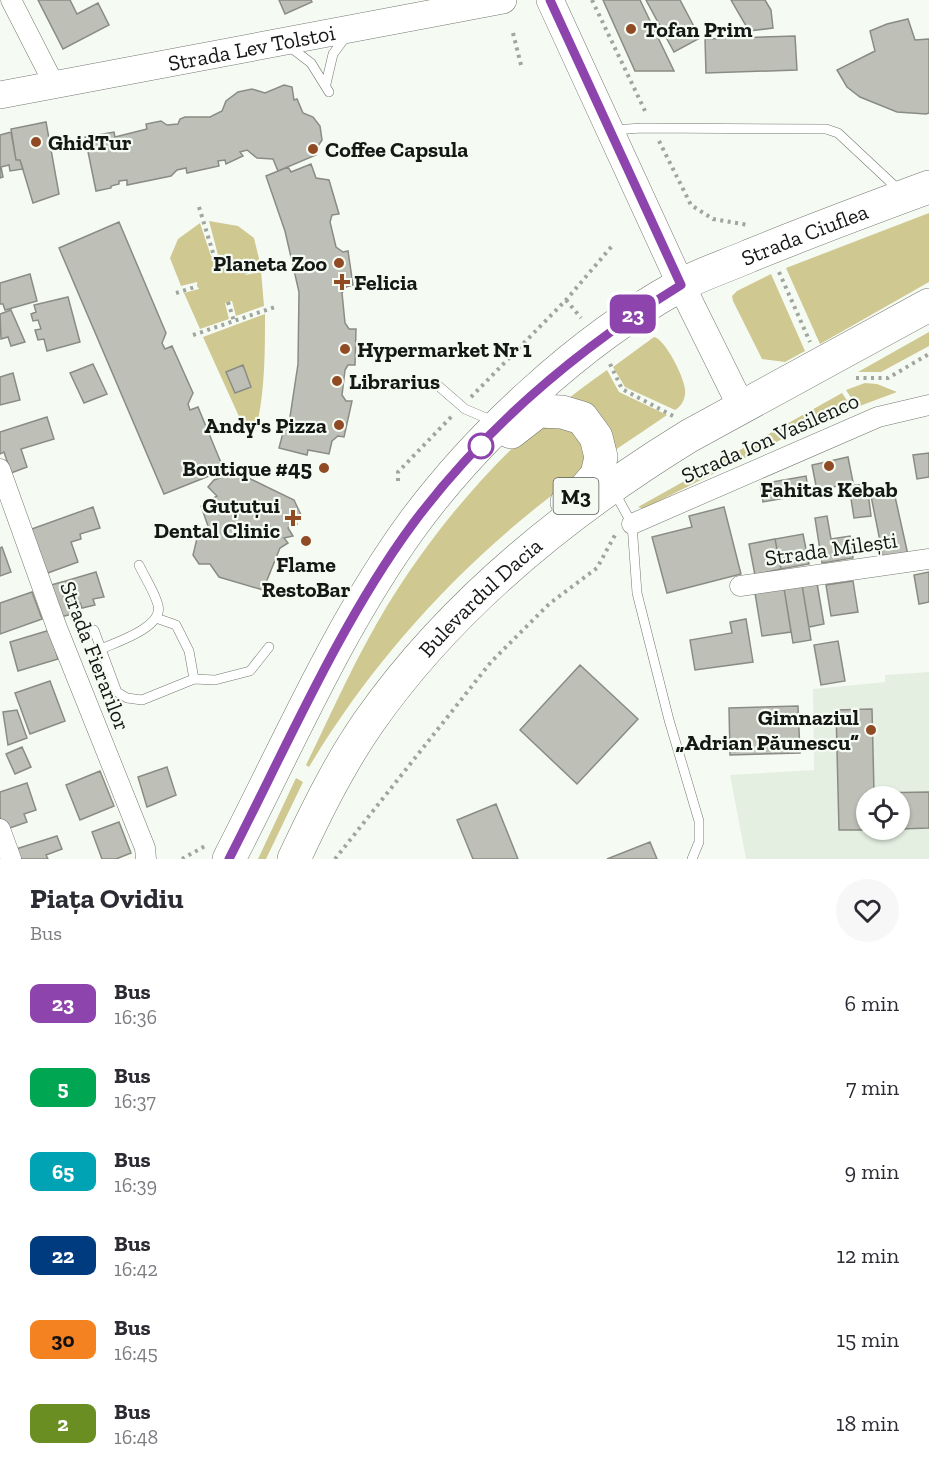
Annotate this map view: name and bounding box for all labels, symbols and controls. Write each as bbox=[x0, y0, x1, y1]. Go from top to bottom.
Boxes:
place label: Tofan Prim bbox=[643, 16, 753, 43]
street label: Strada Lev Tolstoi bbox=[166, 19, 337, 76]
marker: Tofan Prim bbox=[624, 22, 638, 36]
place label: GhidTur bbox=[48, 129, 132, 156]
marker: GhidTur bbox=[29, 135, 43, 149]
place label: Coffee Capsula bbox=[325, 136, 468, 163]
marker: Coffee Capsula bbox=[306, 142, 320, 156]
street label: Strada Ciuflea bbox=[737, 197, 872, 271]
place label: Planeta Zoo bbox=[213, 250, 327, 277]
marker: Planeta Zoo bbox=[332, 256, 346, 270]
place label: Felicia bbox=[354, 269, 418, 296]
marker: Felicia bbox=[335, 275, 349, 289]
line badge: 23 bbox=[606, 294, 660, 334]
text: 23 bbox=[622, 302, 644, 327]
place label: Hypermarket Nr 1 bbox=[357, 336, 532, 363]
marker: Hypermarket Nr 1 bbox=[338, 342, 352, 356]
place label: Librarius bbox=[349, 368, 440, 395]
marker: Librarius bbox=[330, 374, 344, 388]
street label: Strada Ion Vasilenco bbox=[677, 387, 863, 489]
place label: Andy's Pizza bbox=[204, 412, 327, 439]
marker: Andy's Pizza bbox=[332, 418, 346, 432]
unlabelled marker bbox=[468, 433, 494, 459]
place label: Boutique #45 bbox=[182, 455, 312, 482]
marker: Fahitas Kebab bbox=[822, 459, 836, 473]
marker: Boutique #45 bbox=[317, 461, 331, 475]
place label: Fahitas Kebab bbox=[760, 476, 898, 503]
road number: M3 bbox=[554, 478, 598, 514]
place label: Guțuțui Dental Clinic bbox=[154, 492, 281, 544]
marker: Guțuțui Dental Clinic bbox=[284, 509, 302, 527]
street label: Strada Milești bbox=[763, 526, 899, 572]
street label: Bulevardul Dacia bbox=[413, 531, 548, 662]
marker: Flame RestoBar bbox=[299, 534, 313, 548]
place label: Flame RestoBar bbox=[262, 551, 351, 603]
street label: Strada Fierarilor bbox=[54, 577, 136, 735]
place label: Gimnaziul „Adrian Păunescu” bbox=[676, 704, 859, 756]
marker: Gimnaziul „Adrian Păunescu” bbox=[864, 723, 878, 737]
map controls bbox=[856, 786, 910, 840]
button: locate bbox=[856, 786, 910, 840]
button: heart bbox=[836, 879, 899, 942]
text: Piața Ovidiu bbox=[30, 882, 184, 915]
text: Bus bbox=[30, 921, 62, 945]
text: Bus bbox=[114, 978, 151, 1005]
text: 6 min bbox=[845, 990, 899, 1017]
text: 23 bbox=[52, 991, 74, 1016]
text: 16:36 bbox=[114, 1005, 157, 1029]
text: Bus bbox=[114, 1062, 151, 1089]
text: 7 min bbox=[846, 1074, 899, 1101]
text: 5 bbox=[58, 1075, 68, 1100]
text: 16:37 bbox=[114, 1089, 156, 1113]
text: Bus bbox=[114, 1146, 151, 1173]
text: 9 min bbox=[845, 1158, 899, 1185]
text: 65 bbox=[52, 1159, 74, 1184]
text: 16:39 bbox=[114, 1173, 157, 1197]
text: Bus bbox=[114, 1230, 151, 1257]
text: 12 min bbox=[836, 1242, 899, 1269]
text: 22 bbox=[52, 1243, 74, 1268]
text: 16:42 bbox=[114, 1257, 158, 1281]
text: Bus bbox=[114, 1314, 151, 1341]
text: 15 min bbox=[837, 1326, 899, 1353]
text: 30 bbox=[51, 1327, 75, 1352]
text: 16:45 bbox=[114, 1341, 158, 1365]
text: Bus bbox=[114, 1398, 151, 1425]
text: 18 min bbox=[836, 1410, 899, 1437]
text: 2 bbox=[57, 1411, 69, 1436]
text: 16:48 bbox=[114, 1425, 158, 1449]

